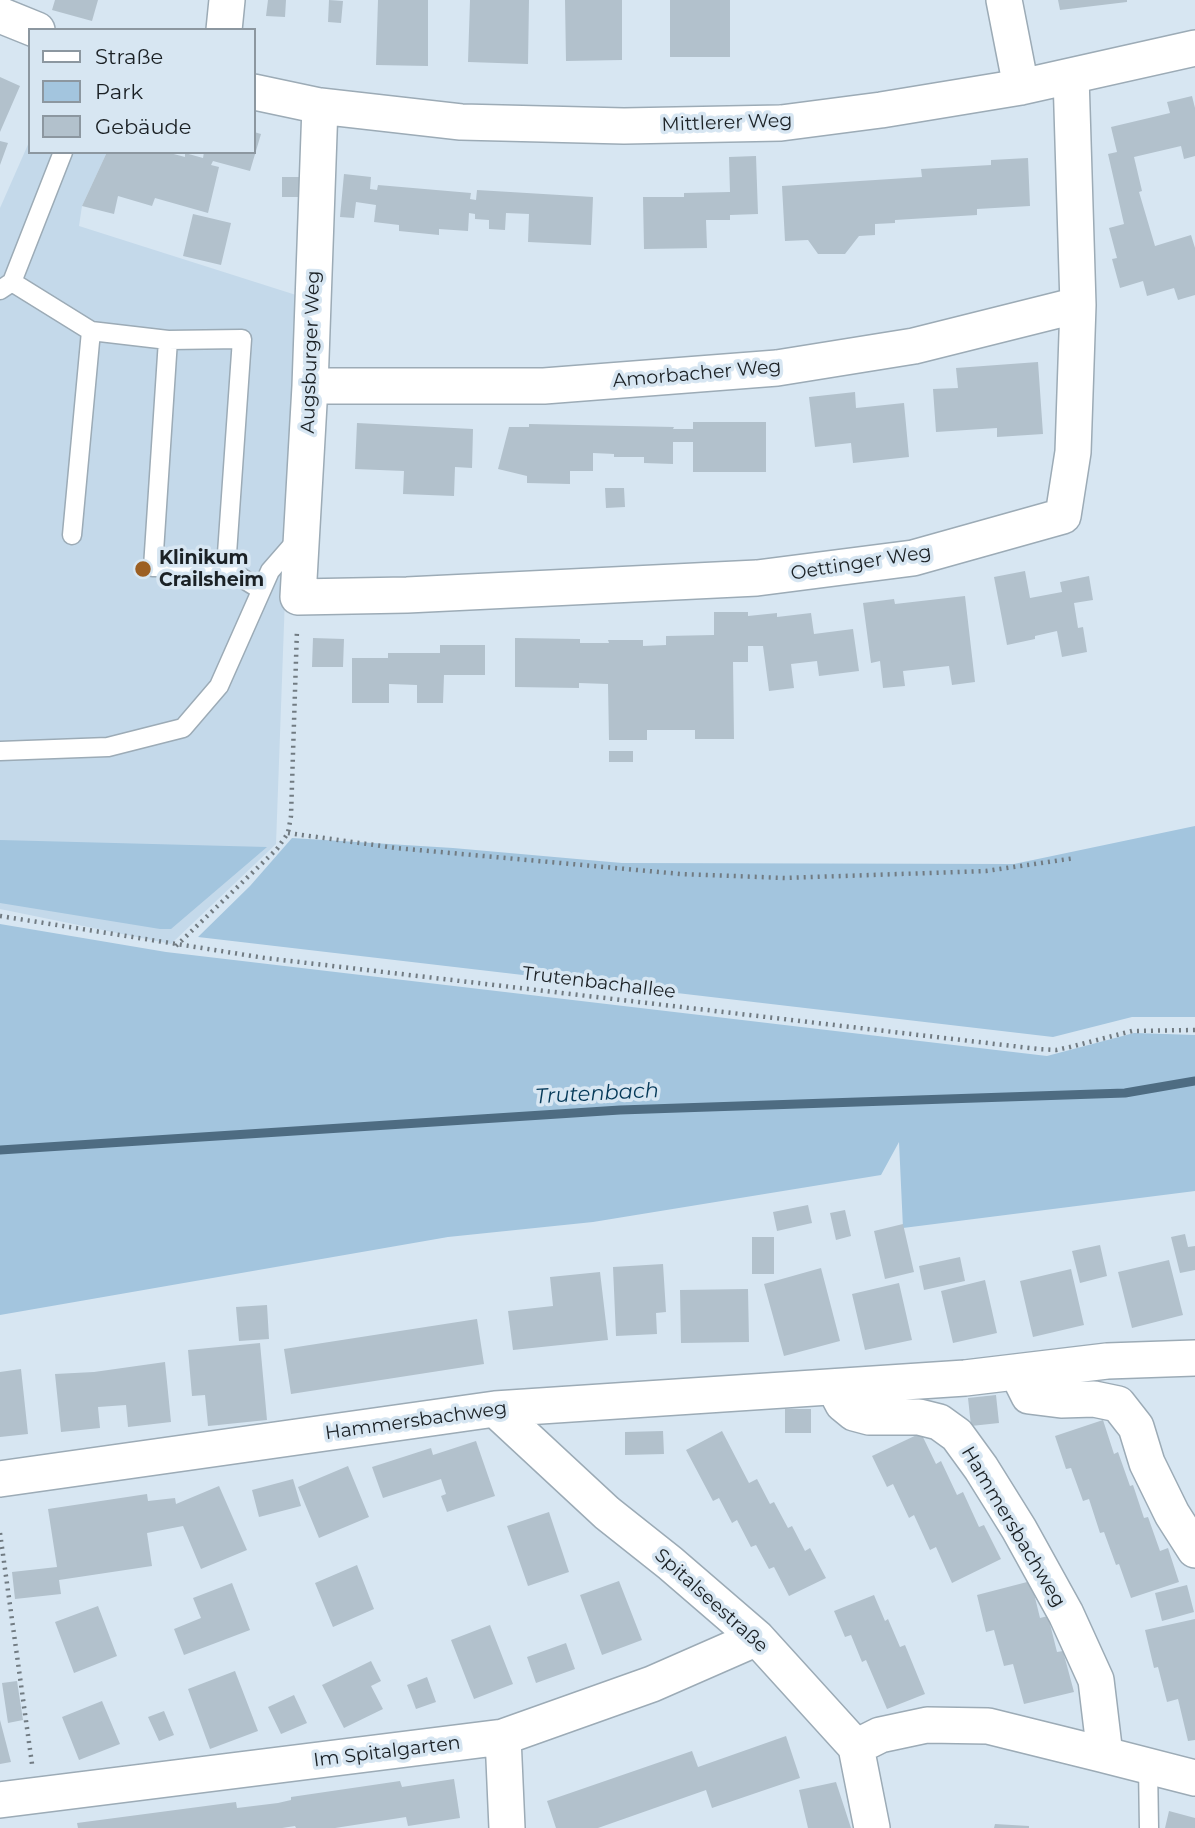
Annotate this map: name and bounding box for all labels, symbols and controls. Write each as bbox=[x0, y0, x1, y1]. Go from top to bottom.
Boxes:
legend bbox=[28, 28, 256, 154]
text: Straße bbox=[95, 44, 163, 69]
text: Park bbox=[95, 79, 143, 104]
street label: Mittlerer Weg bbox=[661, 109, 793, 137]
text: Gebäude bbox=[95, 114, 192, 139]
street label: Augsburger Weg bbox=[297, 270, 325, 434]
street label: Amorbacher Weg bbox=[612, 355, 782, 393]
street label: Oettinger Weg bbox=[789, 541, 933, 585]
place label: Klinikum Crailsheim bbox=[159, 547, 264, 591]
marker: Klinikum Crailsheim bbox=[133, 559, 153, 579]
street label: Trutenbachallee bbox=[521, 962, 677, 1004]
water label: Trutenbach bbox=[535, 1078, 659, 1110]
street label: Hammersbachweg bbox=[324, 1397, 508, 1445]
street label: Hammersbachweg bbox=[956, 1443, 1070, 1611]
street label: Spitalseestraße bbox=[650, 1544, 772, 1658]
street label: Im Spitalgarten bbox=[312, 1732, 462, 1772]

